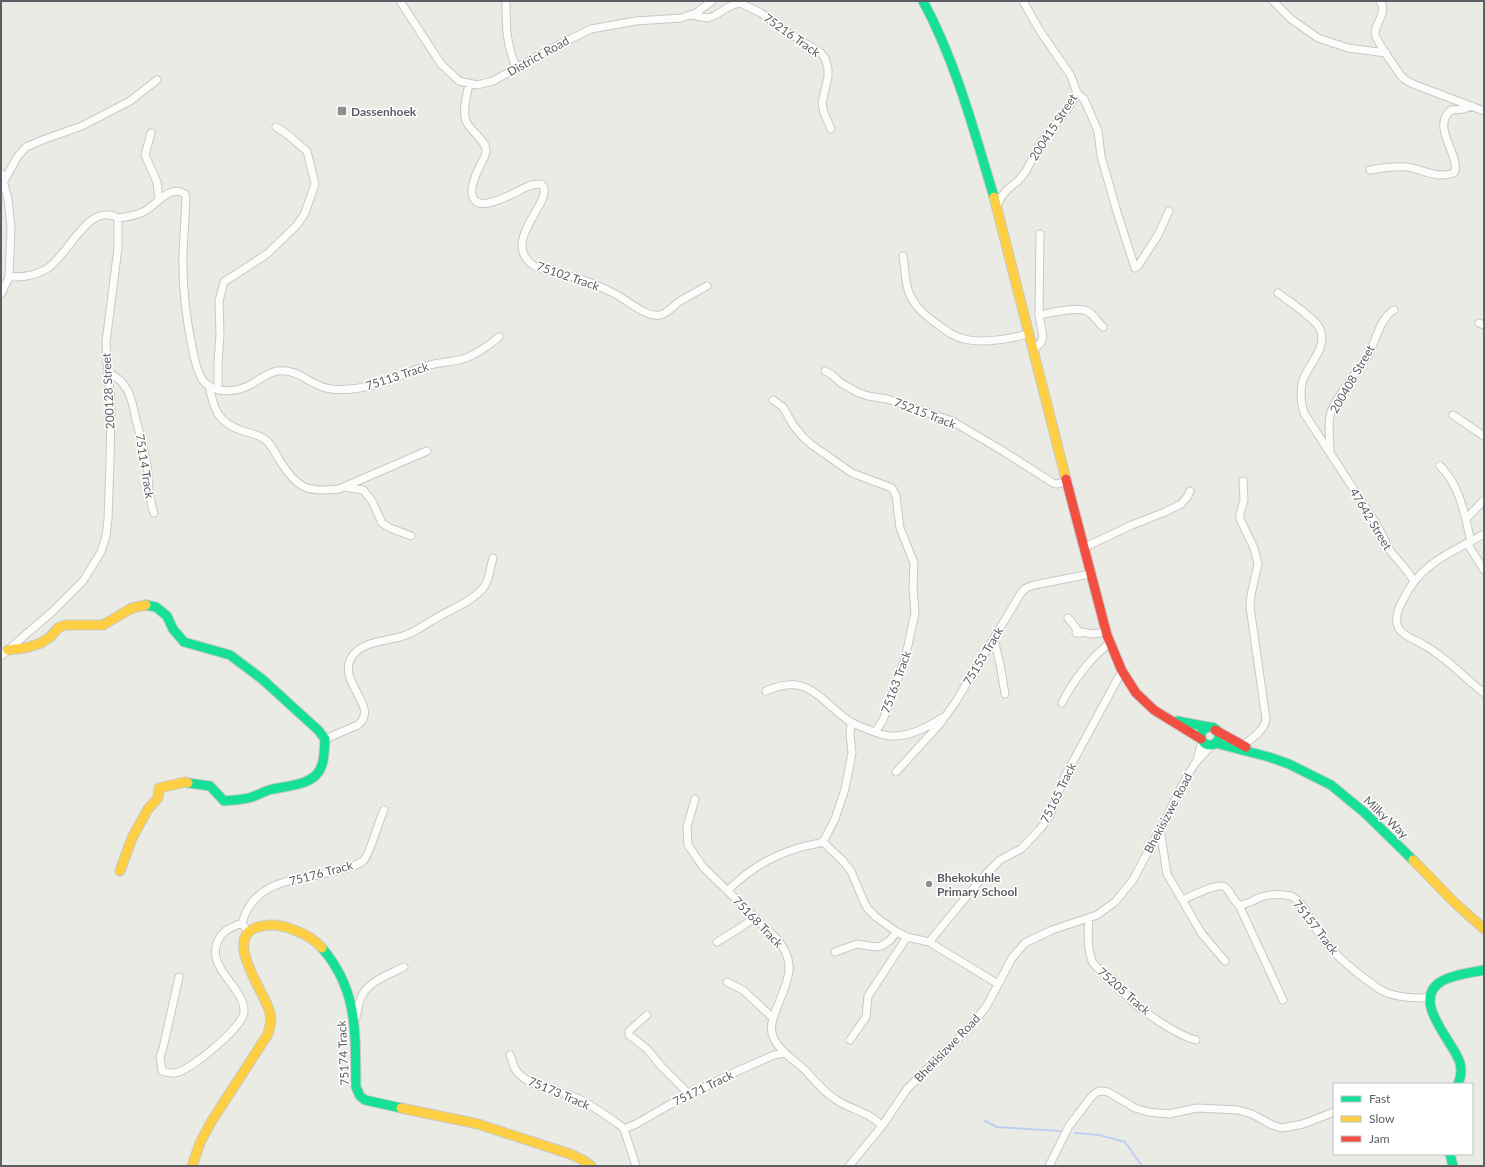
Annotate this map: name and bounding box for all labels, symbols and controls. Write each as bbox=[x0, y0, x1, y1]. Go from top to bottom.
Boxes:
street label: 75216 Track bbox=[761, 10, 824, 60]
street label: District Road bbox=[504, 33, 572, 79]
street label: 200415 Street bbox=[1026, 90, 1080, 163]
place label: Dassenhoek bbox=[351, 104, 417, 119]
marker: Dassenhoek bbox=[336, 105, 348, 117]
street label: 75102 Track bbox=[535, 258, 602, 294]
street label: 200408 Street bbox=[1326, 342, 1378, 416]
street label: 200128 Street bbox=[98, 352, 117, 430]
street label: 75113 Track bbox=[364, 358, 431, 393]
street label: 75215 Track bbox=[892, 394, 959, 432]
street label: 75114 Track bbox=[132, 433, 158, 500]
street label: 47642 Street bbox=[1347, 485, 1396, 553]
street label: 75153 Track bbox=[960, 623, 1007, 688]
street label: 75163 Track bbox=[878, 648, 915, 715]
street label: 75165 Track bbox=[1037, 760, 1079, 826]
street label: Bhekisizwe Road bbox=[1141, 770, 1195, 856]
street label: Milky Way bbox=[1361, 793, 1412, 842]
street label: 75176 Track bbox=[288, 857, 355, 889]
place label: Bhekokuhle Primary School bbox=[937, 870, 1017, 899]
marker: Bhekokuhle Primary School bbox=[924, 879, 934, 889]
street label: 75168 Track bbox=[730, 893, 787, 951]
street label: 75157 Track bbox=[1290, 897, 1343, 958]
street label: 75205 Track bbox=[1094, 964, 1154, 1019]
street label: Bhekisizwe Road bbox=[911, 1011, 983, 1085]
street label: 75174 Track bbox=[334, 1019, 352, 1086]
street label: 75171 Track bbox=[670, 1067, 736, 1109]
street label: 75173 Track bbox=[526, 1073, 593, 1113]
legend bbox=[1333, 1083, 1473, 1155]
text: Fast bbox=[1369, 1091, 1391, 1106]
text: Slow bbox=[1369, 1111, 1395, 1126]
text: Jam bbox=[1369, 1131, 1390, 1146]

